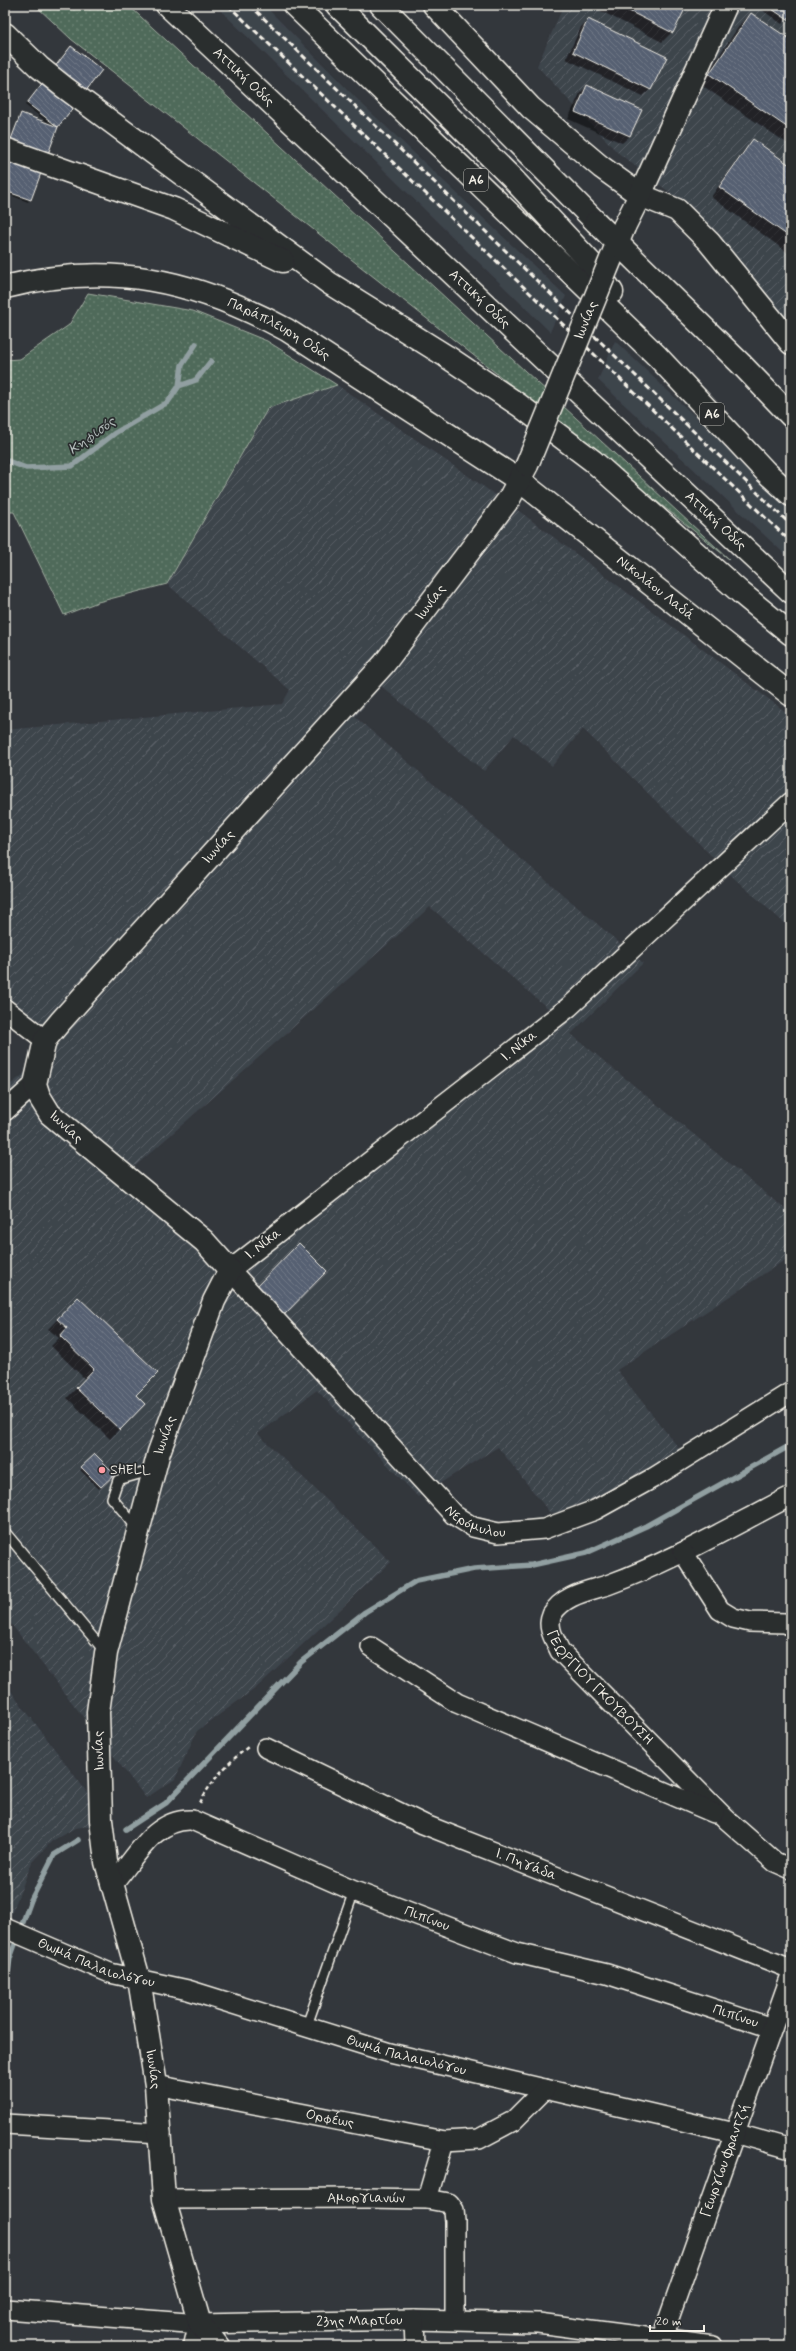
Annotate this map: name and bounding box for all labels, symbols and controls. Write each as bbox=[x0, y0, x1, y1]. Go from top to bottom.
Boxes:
street label: Αττική Οδός bbox=[209, 44, 278, 110]
road number: Α6 bbox=[464, 169, 488, 191]
street label: Αττική Οδός bbox=[445, 266, 514, 332]
street label: Παράπλευρη Οδός bbox=[225, 294, 334, 365]
street label: Ιωνίας bbox=[570, 298, 602, 343]
road number: Α6 bbox=[700, 403, 724, 425]
water label: Κηφισός bbox=[64, 411, 121, 460]
street label: Αττική Οδός bbox=[681, 488, 750, 554]
street label: Νικολάου Λαδά bbox=[613, 551, 698, 624]
street label: Ιωνίας bbox=[411, 581, 450, 624]
street label: Ιωνίας bbox=[198, 826, 239, 868]
street label: Ι. Νίκα bbox=[497, 1026, 541, 1066]
street label: Ιωνίας bbox=[45, 1107, 87, 1147]
street label: Ι. Νίκα bbox=[241, 1224, 285, 1264]
street label: Ιωνίας bbox=[150, 1413, 180, 1457]
place label: SHELL bbox=[110, 1461, 151, 1479]
marker: SHELL bbox=[97, 1465, 107, 1475]
street label: Νερόμυλου bbox=[441, 1501, 506, 1542]
street label: ΓΕΩΡΓΙΟΥ ΓΚΟΥΒΟΥΣΗ bbox=[542, 1627, 657, 1749]
street label: Ιωνίας bbox=[89, 1730, 109, 1772]
street label: Ι. Πηγάδα bbox=[492, 1844, 559, 1885]
street label: Πιπίνου bbox=[402, 1902, 452, 1936]
street label: Θωμά Παλαιολόγου bbox=[35, 1934, 156, 1991]
street label: Πιπίνου bbox=[710, 2000, 761, 2032]
street label: Θωμά Παλαιολόγου bbox=[344, 2031, 468, 2079]
street label: Ιωνίας bbox=[141, 2048, 165, 2090]
street label: Γεωργίου Φραντζή bbox=[697, 2101, 753, 2220]
street label: Ορφέως bbox=[304, 2105, 356, 2132]
street label: Αμοργιανών bbox=[327, 2189, 405, 2208]
scale bar bbox=[650, 2307, 704, 2333]
street label: 23ης Μαρτίου bbox=[316, 2311, 403, 2331]
text: 20 m bbox=[656, 2314, 682, 2330]

